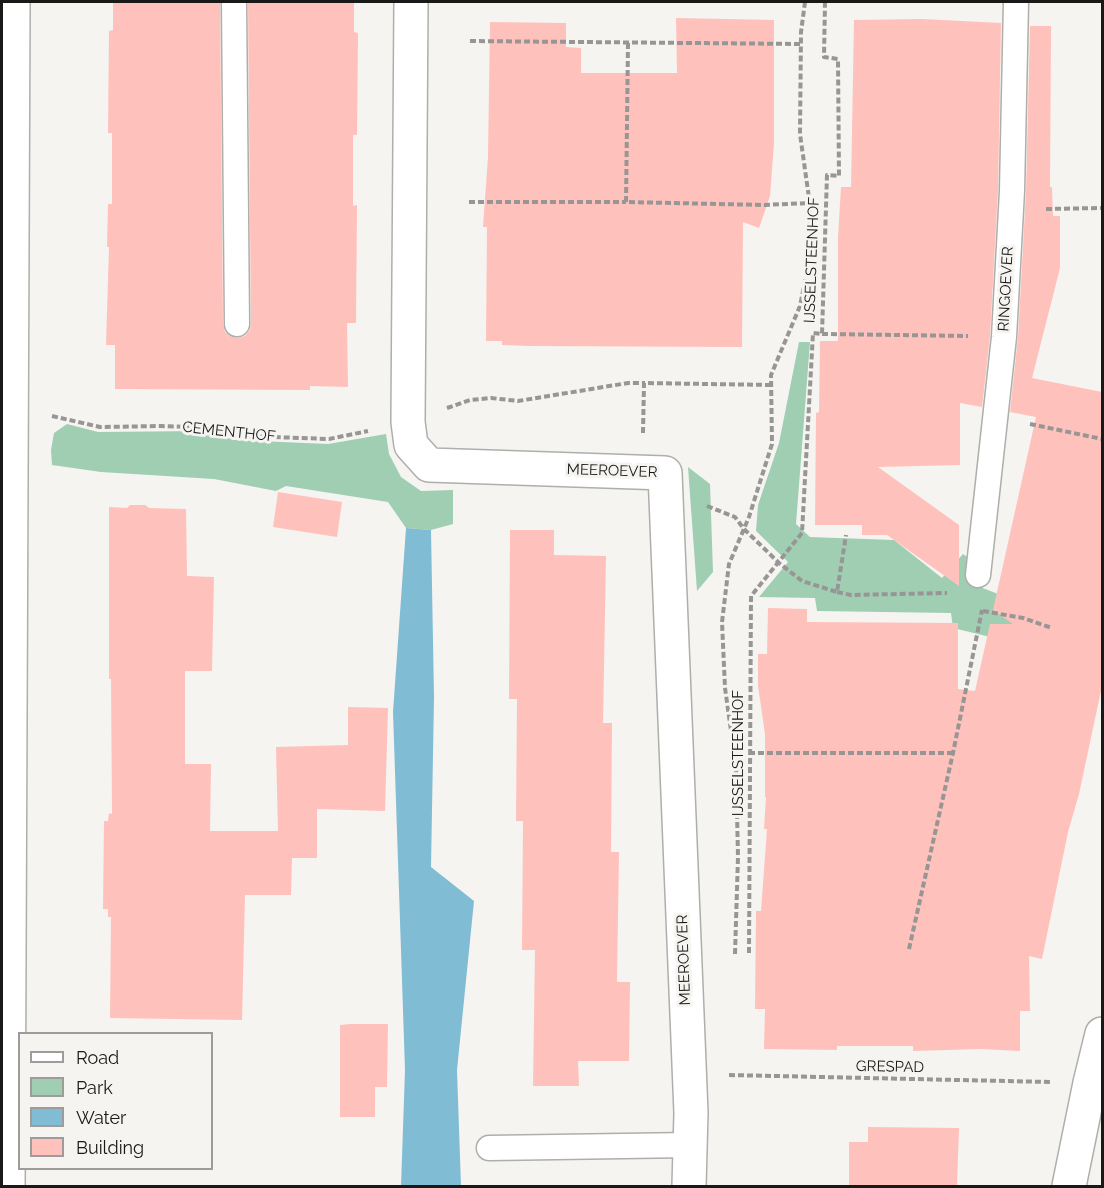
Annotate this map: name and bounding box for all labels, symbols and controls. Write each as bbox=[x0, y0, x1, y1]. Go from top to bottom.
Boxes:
street label: IJSSELSTEENHOF bbox=[801, 197, 823, 323]
street label: RINGOEVER bbox=[995, 246, 1017, 332]
street label: CEMENTHOF bbox=[182, 418, 276, 446]
street label: MEEROEVER bbox=[566, 460, 658, 482]
street label: IJSSELSTEENHOF bbox=[729, 690, 747, 816]
street label: MEEROEVER bbox=[673, 914, 695, 1006]
legend bbox=[18, 1032, 213, 1170]
text: Road bbox=[76, 1047, 119, 1068]
street label: GRESPAD bbox=[856, 1057, 924, 1077]
text: Park bbox=[76, 1077, 113, 1098]
text: Water bbox=[76, 1107, 126, 1128]
text: Building bbox=[76, 1137, 144, 1158]

